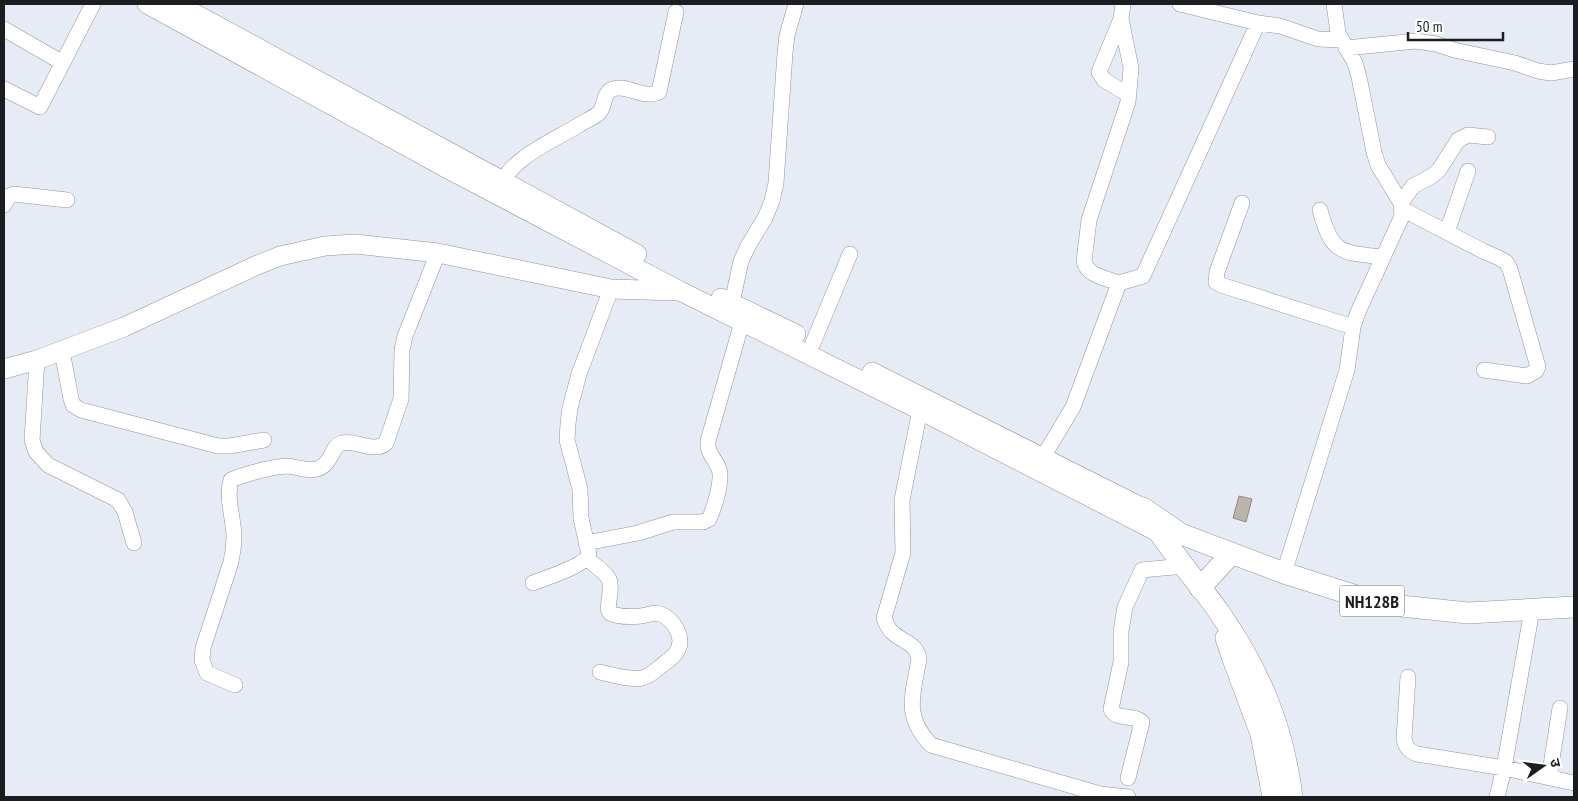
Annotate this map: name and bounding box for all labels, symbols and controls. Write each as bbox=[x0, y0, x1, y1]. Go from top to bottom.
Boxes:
scale bar bbox=[1408, 10, 1503, 42]
text: 50 m bbox=[1416, 17, 1442, 36]
road number: NH128B bbox=[1340, 586, 1404, 616]
north arrow bbox=[1518, 741, 1568, 791]
text: उ bbox=[1546, 757, 1566, 770]

